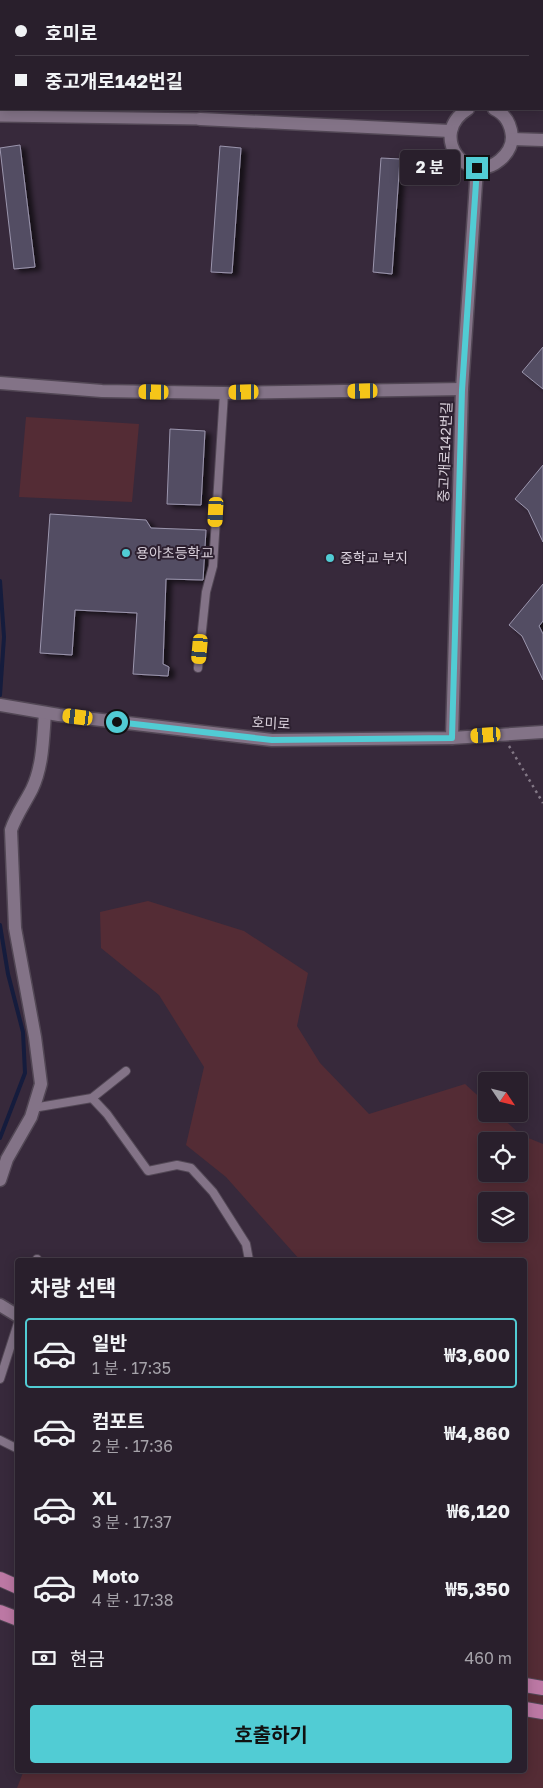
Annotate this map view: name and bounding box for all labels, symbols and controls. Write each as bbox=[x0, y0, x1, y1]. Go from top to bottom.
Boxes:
text: 호미로 bbox=[45, 21, 97, 44]
text: 중고개로142번길 bbox=[45, 69, 183, 92]
callout: 2 분 bbox=[400, 150, 460, 186]
text: 2 분 bbox=[416, 157, 444, 177]
route end bbox=[466, 157, 488, 179]
car bbox=[347, 383, 378, 399]
car bbox=[138, 384, 169, 400]
car bbox=[228, 384, 259, 400]
street label: 중고개로142번길 bbox=[434, 401, 455, 503]
car bbox=[207, 497, 224, 527]
place label: 용아초등학교 bbox=[136, 544, 213, 561]
marker: 용아초등학교 bbox=[120, 547, 132, 559]
place label: 중학교 부지 bbox=[340, 549, 408, 566]
marker: 중학교 부지 bbox=[324, 552, 336, 564]
car bbox=[191, 633, 208, 665]
car bbox=[62, 708, 93, 726]
route start bbox=[106, 711, 128, 733]
street label: 호미로 bbox=[251, 713, 291, 732]
car bbox=[470, 726, 501, 744]
north arrow bbox=[478, 1072, 528, 1122]
map controls bbox=[478, 1072, 528, 1242]
button: locate bbox=[478, 1132, 528, 1182]
button: layers bbox=[478, 1192, 528, 1242]
text: 차량 선택 bbox=[30, 1274, 116, 1301]
icon: car bbox=[32, 1331, 77, 1376]
text: 일반 bbox=[92, 1331, 127, 1354]
text: ₩3,600 bbox=[444, 1343, 510, 1366]
text: 1 분 · 17:35 bbox=[92, 1358, 171, 1378]
icon: car bbox=[32, 1409, 77, 1454]
text: 컴포트 bbox=[92, 1409, 144, 1432]
text: ₩4,860 bbox=[444, 1421, 510, 1444]
text: 2 분 · 17:36 bbox=[92, 1436, 173, 1456]
text: XL bbox=[92, 1486, 117, 1509]
icon: car bbox=[32, 1487, 77, 1532]
text: ₩6,120 bbox=[447, 1499, 510, 1522]
text: 3 분 · 17:37 bbox=[92, 1512, 172, 1532]
text: Moto bbox=[92, 1564, 139, 1587]
icon: car bbox=[32, 1565, 77, 1610]
text: ₩5,350 bbox=[446, 1577, 510, 1600]
text: 4 분 · 17:38 bbox=[92, 1590, 173, 1610]
icon: cash bbox=[30, 1644, 58, 1672]
text: 현금 bbox=[70, 1647, 105, 1670]
text: 460 m bbox=[464, 1648, 512, 1668]
button: 호출하기 bbox=[30, 1705, 512, 1763]

